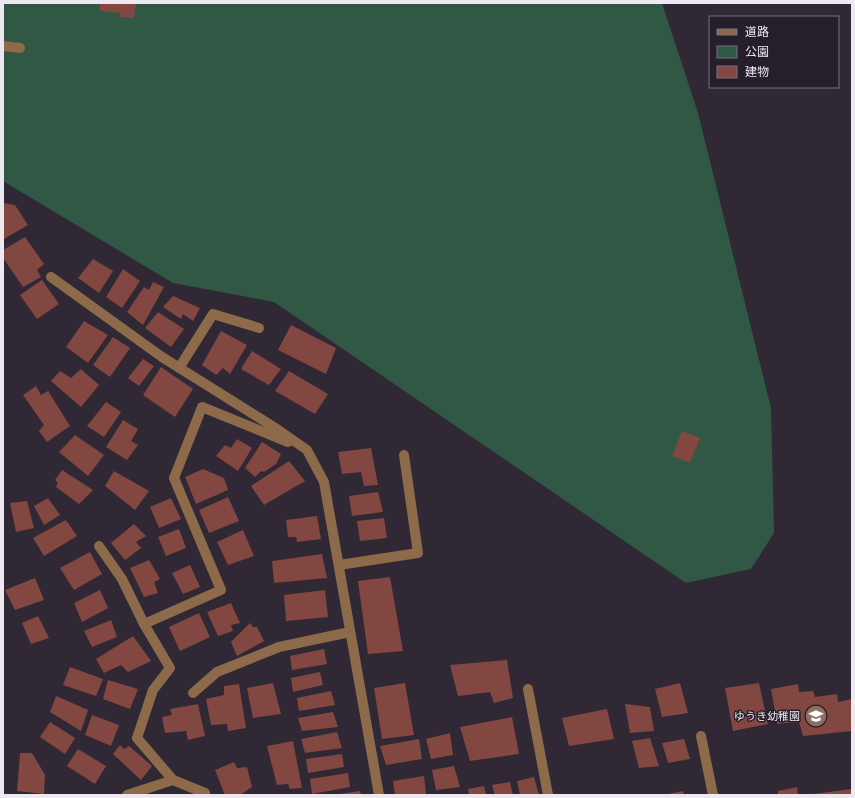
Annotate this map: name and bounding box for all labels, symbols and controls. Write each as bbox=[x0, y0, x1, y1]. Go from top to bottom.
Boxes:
legend bbox=[709, 16, 839, 88]
text: 道路 bbox=[745, 23, 769, 40]
text: 公園 bbox=[745, 43, 769, 60]
text: 建物 bbox=[745, 63, 769, 80]
school or university icon: ゆうき幼稚園 bbox=[803, 703, 829, 729]
place label: ゆうき幼稚園 bbox=[734, 708, 800, 724]

